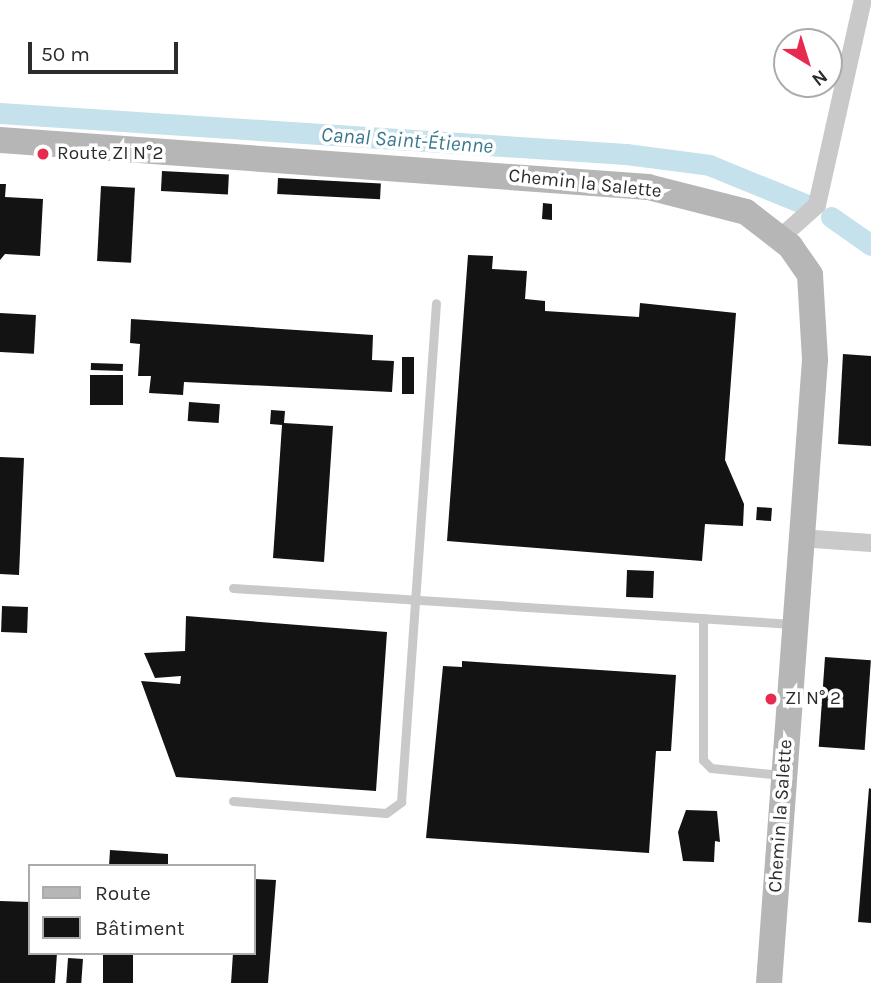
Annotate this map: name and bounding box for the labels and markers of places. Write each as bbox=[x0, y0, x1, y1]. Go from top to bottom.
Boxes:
place label: Route ZI N°2 bbox=[57, 143, 163, 165]
marker: Route ZI N°2 bbox=[35, 146, 51, 162]
place label: ZI N° 2 bbox=[785, 688, 841, 710]
marker: ZI N° 2 bbox=[763, 691, 779, 707]

